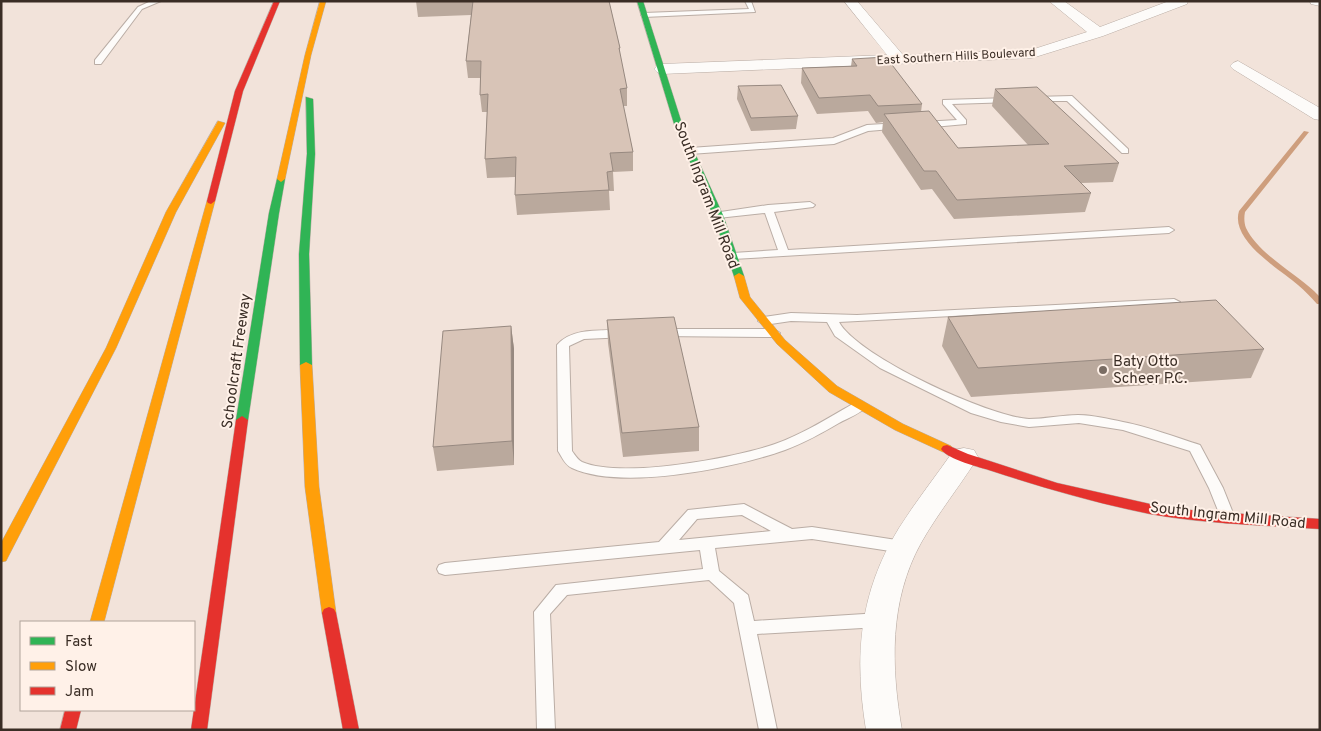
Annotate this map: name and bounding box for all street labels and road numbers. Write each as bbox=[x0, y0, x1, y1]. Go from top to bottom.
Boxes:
street label: East Southern Hills Boulevard bbox=[876, 45, 1036, 69]
street label: South Ingram Mill Road bbox=[669, 119, 742, 272]
street label: Schoolcraft Freeway bbox=[219, 292, 256, 430]
street label: South Ingram Mill Road bbox=[1149, 499, 1306, 534]

